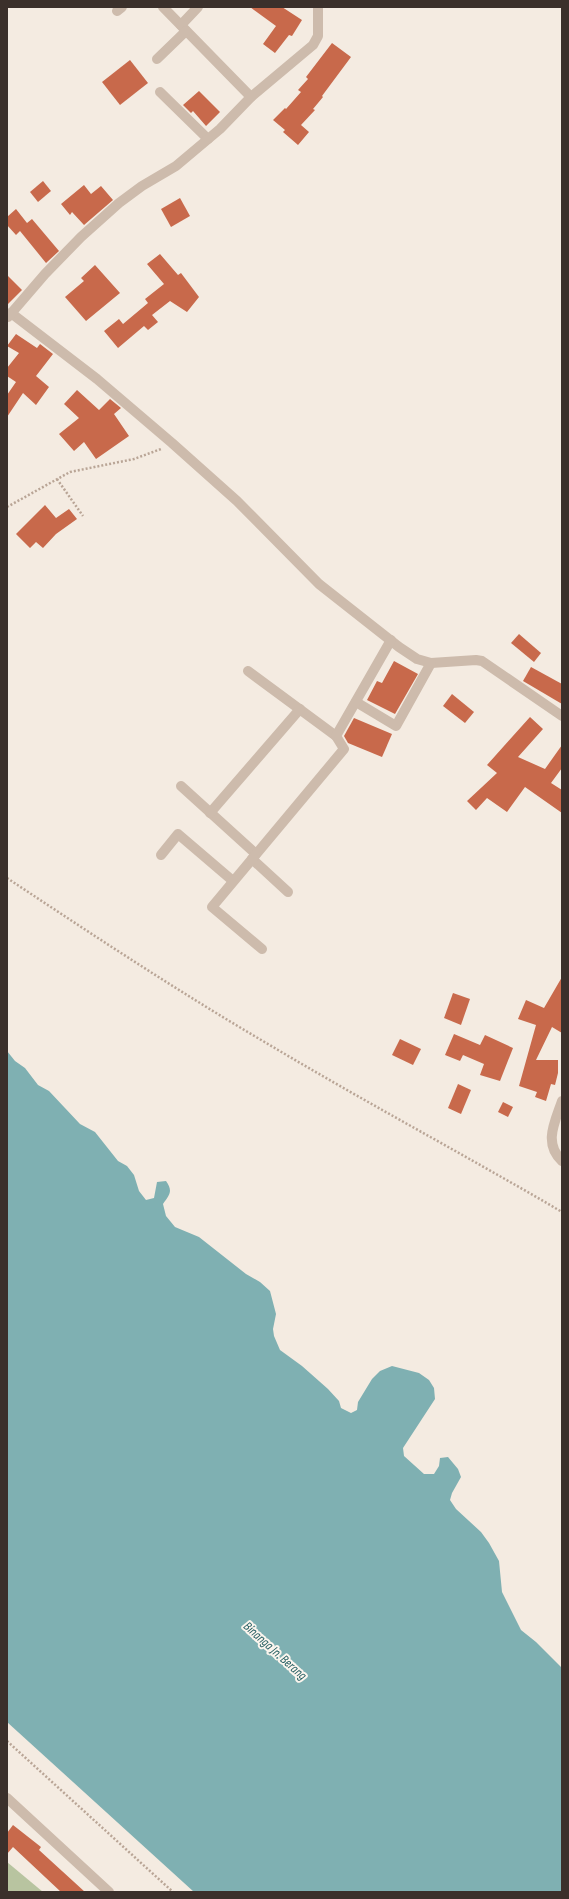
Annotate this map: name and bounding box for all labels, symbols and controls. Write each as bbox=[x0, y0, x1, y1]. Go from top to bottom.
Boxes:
water label: Binanga Jn. Berang bbox=[240, 1618, 310, 1684]

